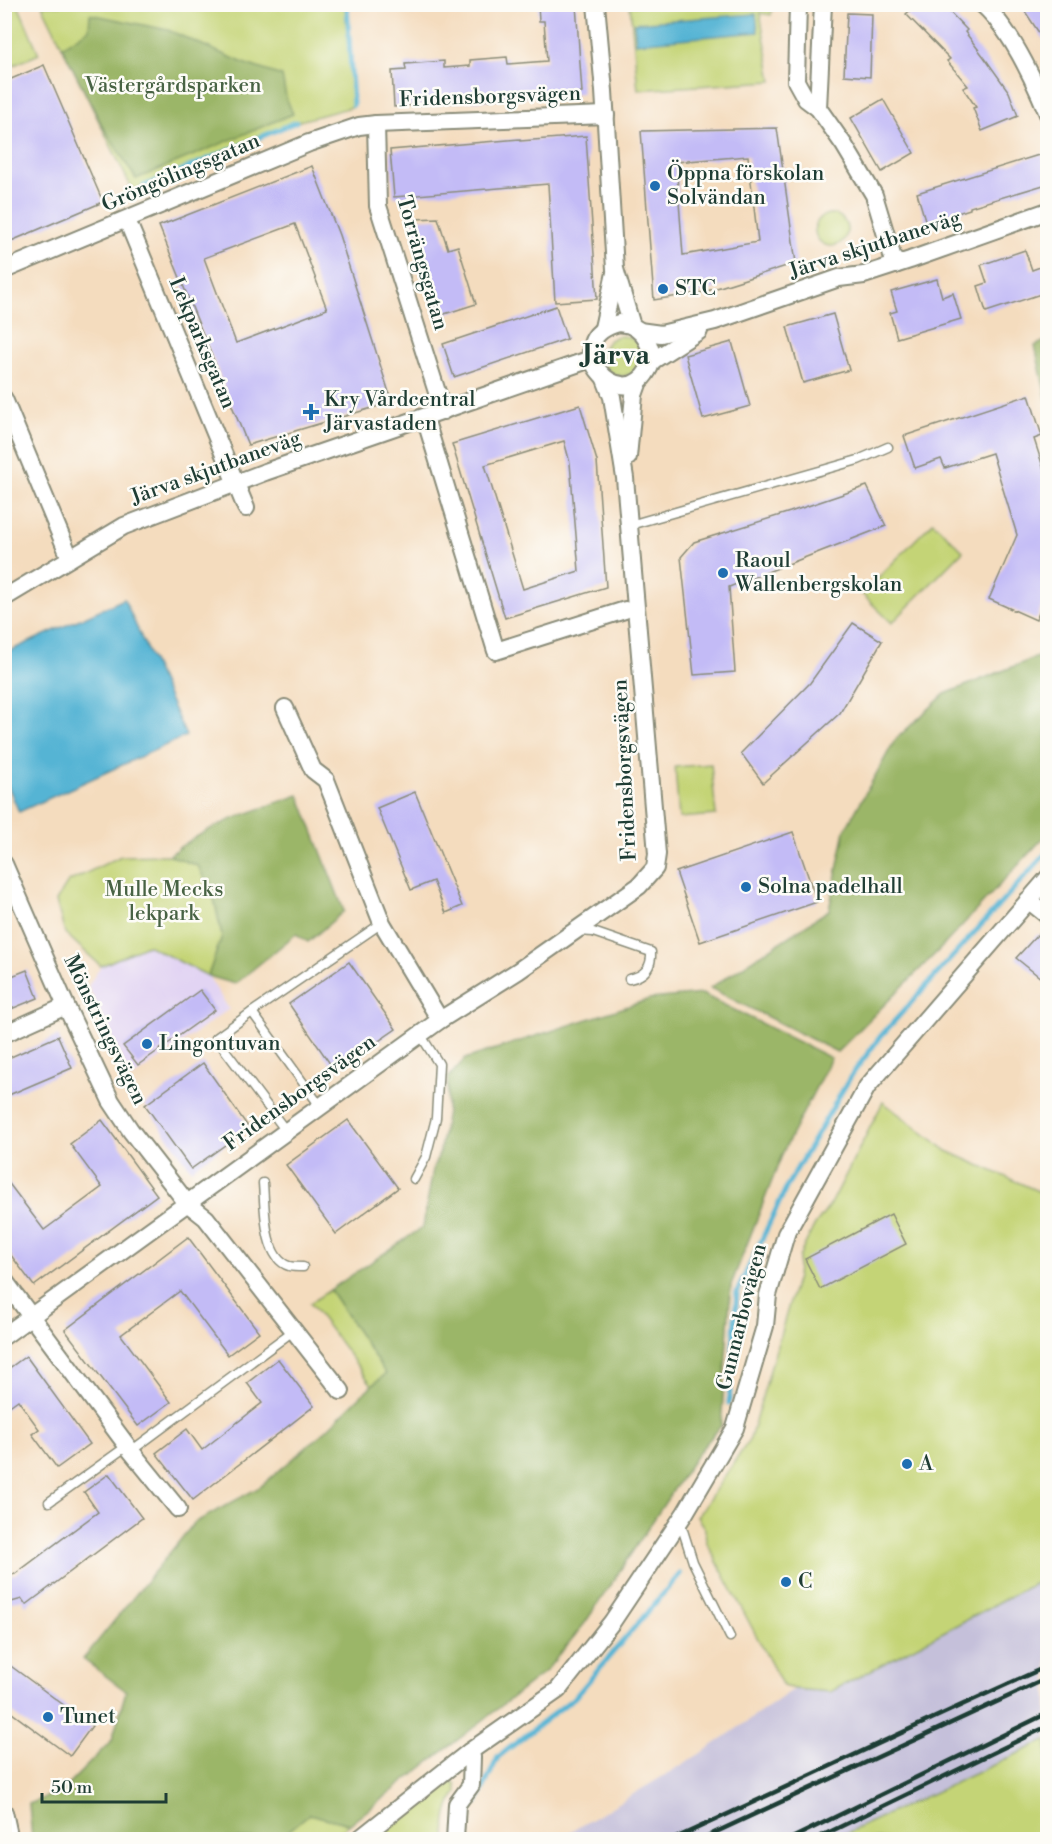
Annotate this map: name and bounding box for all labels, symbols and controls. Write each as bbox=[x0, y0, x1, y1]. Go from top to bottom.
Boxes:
park label: Västergårdsparken bbox=[83, 73, 262, 99]
street label: Fridensborgsvägen bbox=[399, 81, 582, 113]
street label: Gröngölingsgatan bbox=[98, 128, 265, 218]
place label: Öppna förskolan Solvändan bbox=[667, 159, 825, 211]
marker: Öppna förskolan Solvändan bbox=[648, 179, 662, 193]
street label: Torrängsgatan bbox=[390, 193, 454, 334]
street label: Järva skjutbaneväg bbox=[785, 205, 964, 285]
street label: Lekparksgatan bbox=[163, 273, 242, 413]
place label: STC bbox=[675, 276, 716, 302]
marker: STC bbox=[656, 282, 670, 296]
district label: Järva bbox=[578, 339, 650, 373]
place label: Kry Vårdcentral Järvastaden bbox=[323, 387, 475, 437]
marker: Kry Vårdcentral Järvastaden bbox=[302, 403, 320, 421]
street label: Järva skjutbaneväg bbox=[126, 425, 305, 511]
place label: Raoul Wallenbergskolan bbox=[734, 548, 903, 598]
marker: Raoul Wallenbergskolan bbox=[716, 566, 730, 580]
street label: Fridensborgsvägen bbox=[607, 678, 643, 862]
place label: Solna padelhall bbox=[758, 874, 903, 900]
park label: Mulle Mecks lekpark bbox=[105, 877, 223, 927]
marker: Solna padelhall bbox=[739, 880, 753, 894]
street label: Mönstringsvägen bbox=[57, 951, 153, 1110]
street label: Fridensborgsvägen bbox=[219, 1029, 382, 1157]
place label: Lingontuvan bbox=[159, 1031, 281, 1057]
marker: Lingontuvan bbox=[140, 1037, 154, 1051]
street label: Gunnarbovägen bbox=[711, 1241, 773, 1393]
place label: A bbox=[918, 1451, 934, 1477]
marker: A bbox=[900, 1457, 914, 1471]
place label: C bbox=[798, 1569, 812, 1595]
marker: C bbox=[779, 1575, 793, 1589]
place label: Tunet bbox=[60, 1704, 116, 1730]
marker: Tunet bbox=[41, 1710, 55, 1724]
scale bar bbox=[42, 1766, 166, 1804]
text: 50 m bbox=[51, 1776, 93, 1799]

